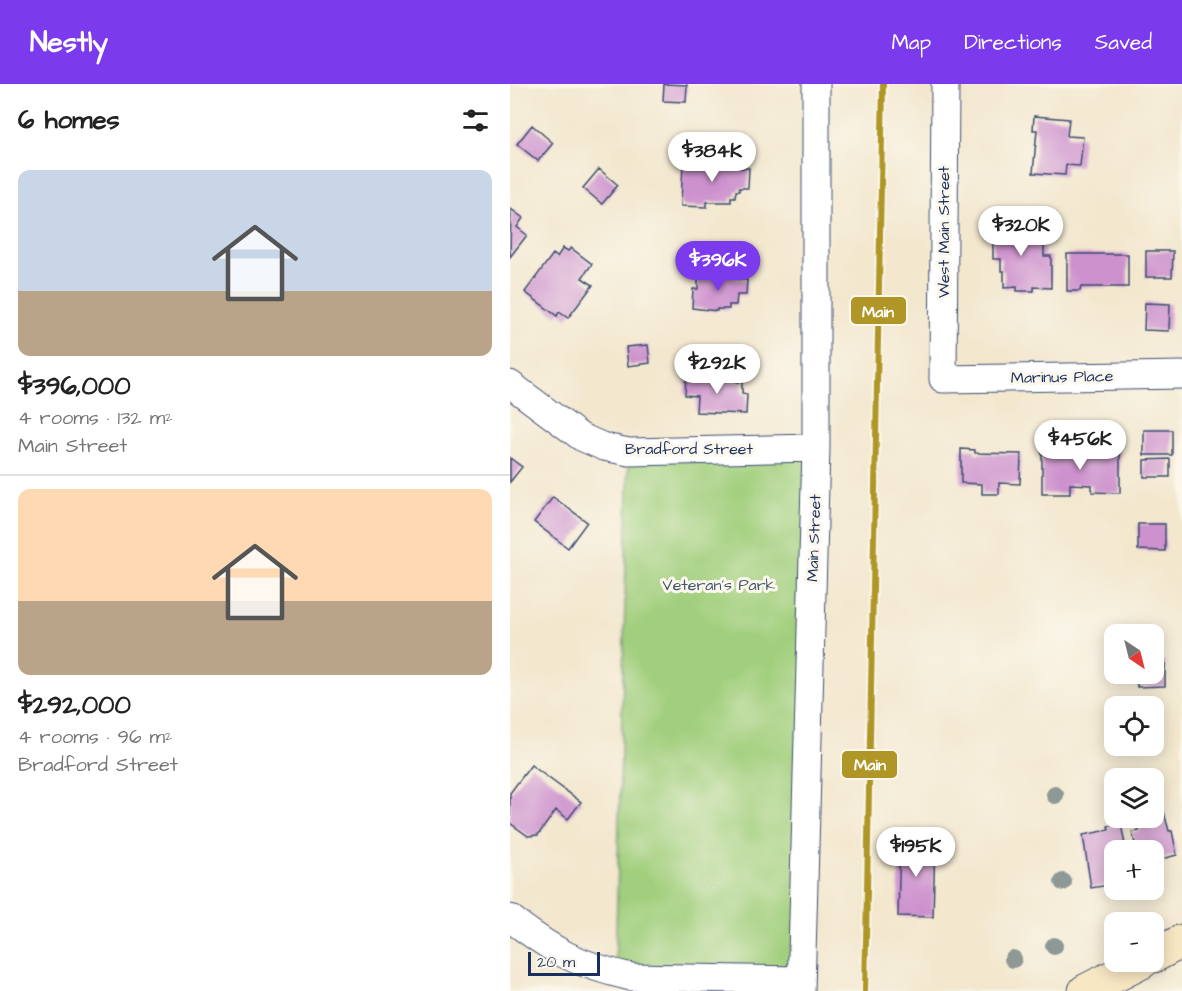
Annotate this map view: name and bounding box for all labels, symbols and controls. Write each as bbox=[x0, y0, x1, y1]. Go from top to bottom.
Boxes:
text: Nestly bbox=[30, 23, 108, 62]
text: Map bbox=[891, 28, 931, 57]
text: Directions bbox=[964, 28, 1062, 57]
text: Saved bbox=[1095, 28, 1152, 57]
text: 6 homes bbox=[18, 102, 120, 138]
icon: filters bbox=[459, 104, 492, 137]
pin: $384K bbox=[670, 132, 754, 183]
text: $384K bbox=[682, 137, 742, 165]
street label: West Main Street bbox=[933, 165, 955, 298]
pin: $320K bbox=[979, 206, 1063, 257]
icon: home bbox=[201, 209, 309, 317]
text: $320K bbox=[992, 211, 1050, 239]
pin: $396K bbox=[676, 241, 760, 292]
text: $396K bbox=[689, 246, 747, 274]
line badge: Main bbox=[850, 296, 907, 325]
text: Main bbox=[862, 301, 894, 323]
pin: $292K bbox=[675, 344, 759, 395]
text: $292K bbox=[688, 349, 746, 377]
street label: Marinus Place bbox=[1010, 365, 1114, 389]
text: $396,000 bbox=[18, 368, 131, 404]
text: 4 rooms · 132 m² bbox=[18, 404, 173, 432]
pin: $456K bbox=[1038, 420, 1122, 471]
text: $456K bbox=[1048, 425, 1112, 453]
text: Main Street bbox=[18, 432, 127, 460]
street label: Bradford Street bbox=[625, 438, 753, 460]
street label: Main Street bbox=[801, 493, 827, 582]
icon: home bbox=[201, 528, 309, 636]
park label: Veteran's Park bbox=[663, 574, 776, 596]
north arrow bbox=[1104, 624, 1164, 684]
map controls bbox=[1104, 624, 1164, 972]
text: $292,000 bbox=[18, 687, 131, 723]
button: locate bbox=[1104, 696, 1164, 756]
text: 4 rooms · 96 m² bbox=[18, 723, 173, 751]
line badge: Main bbox=[841, 750, 898, 779]
text: Bradford Street bbox=[18, 751, 178, 779]
text: Main bbox=[854, 754, 886, 776]
button: layers bbox=[1104, 768, 1164, 828]
pin: $195K bbox=[874, 827, 958, 878]
text: $195K bbox=[890, 832, 942, 860]
button: + bbox=[1104, 840, 1164, 900]
button: − bbox=[1104, 912, 1164, 972]
scale bar bbox=[528, 949, 600, 976]
text: 20 m bbox=[537, 951, 575, 973]

